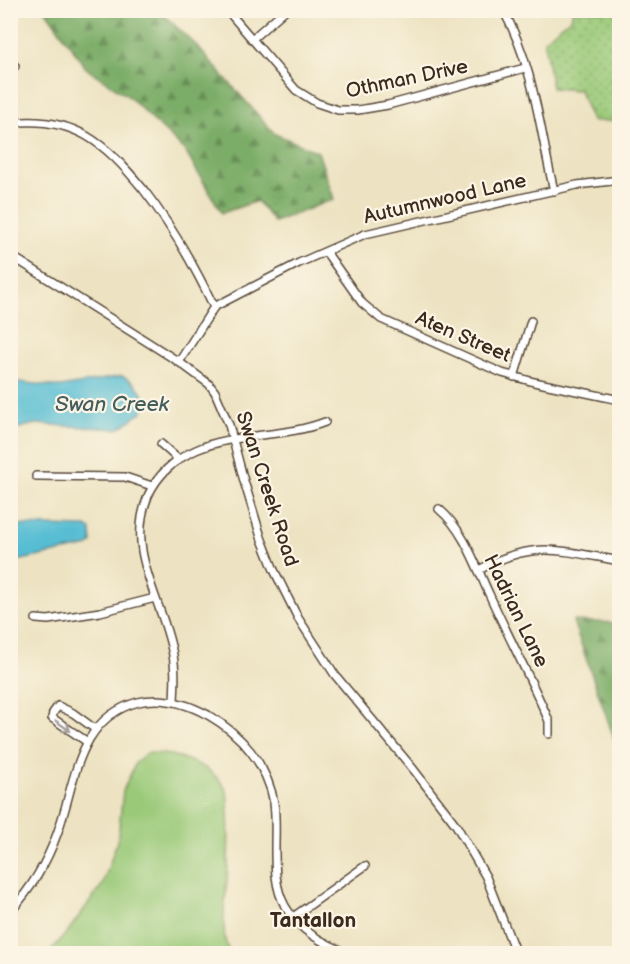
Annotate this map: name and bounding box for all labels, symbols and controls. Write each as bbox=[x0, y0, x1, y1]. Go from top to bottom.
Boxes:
street label: Othman Drive bbox=[344, 54, 470, 104]
street label: Autumnwood Lane bbox=[361, 169, 529, 229]
street label: Aten Street bbox=[412, 306, 514, 368]
water label: Swan Creek bbox=[55, 392, 170, 417]
street label: Swan Creek Road bbox=[231, 408, 303, 570]
street label: Hadrian Lane bbox=[478, 551, 554, 672]
one-way arrow bbox=[54, 720, 70, 732]
district label: Tantallon bbox=[270, 908, 356, 933]

